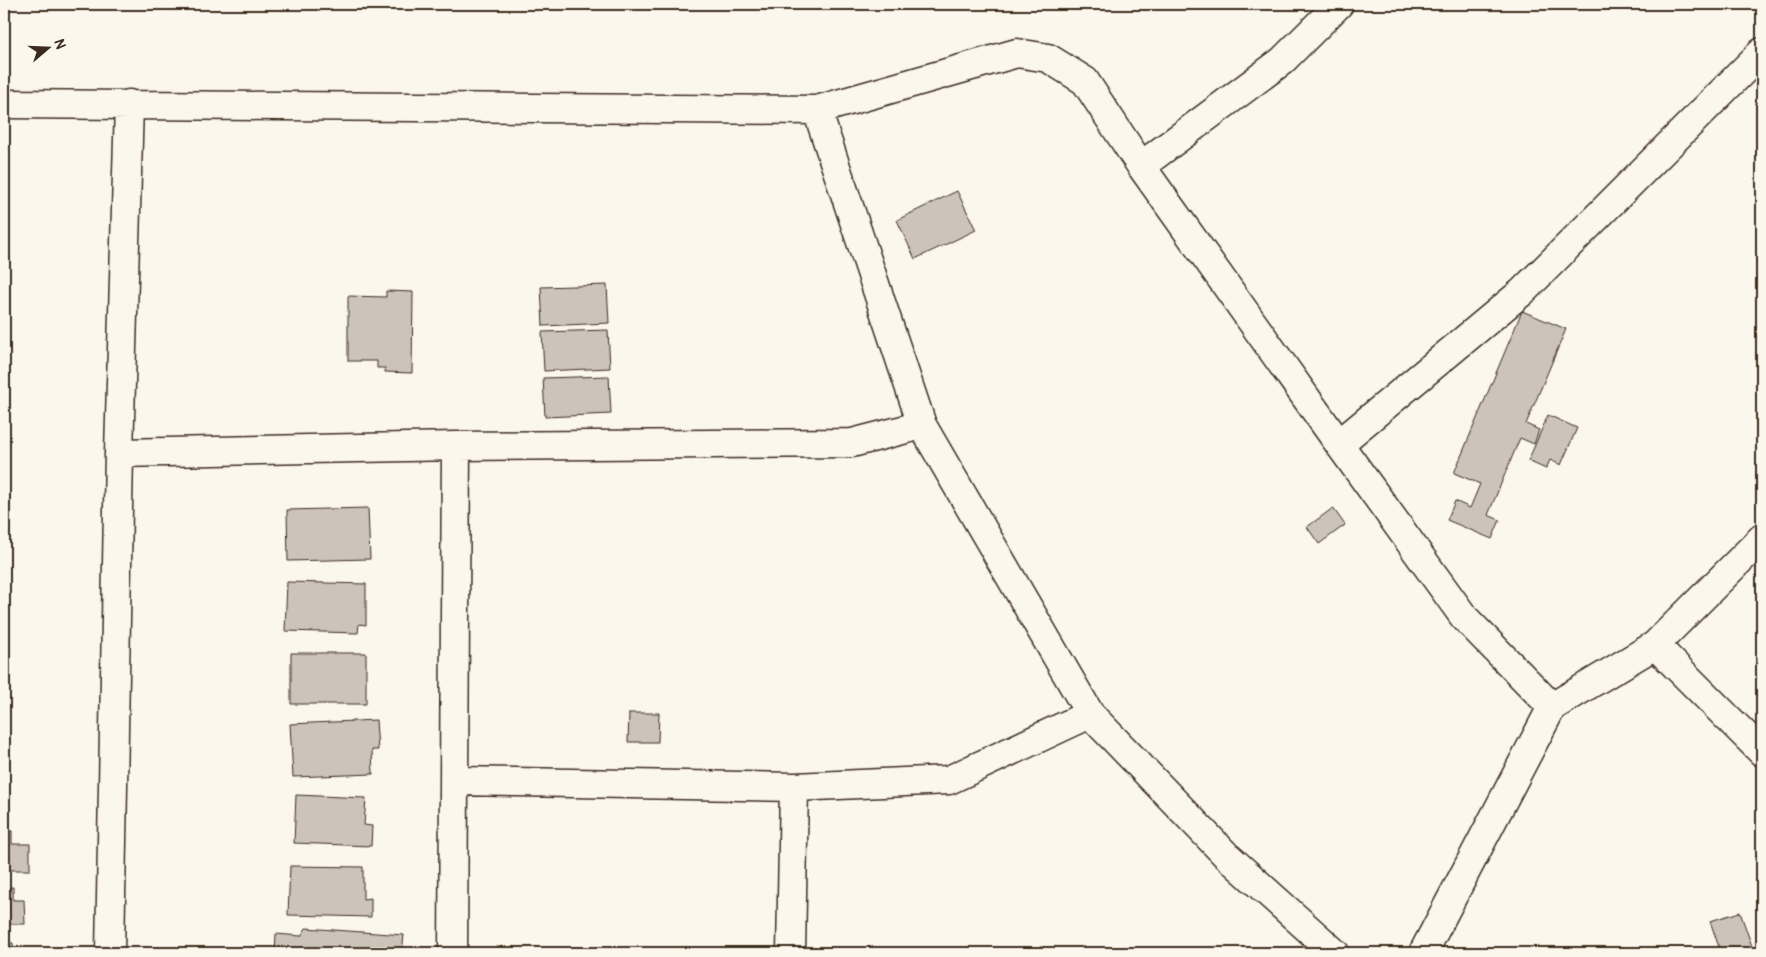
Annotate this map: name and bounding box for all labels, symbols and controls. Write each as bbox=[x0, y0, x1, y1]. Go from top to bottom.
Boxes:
north arrow bbox=[22, 22, 72, 72]
text: N bbox=[50, 37, 69, 51]

